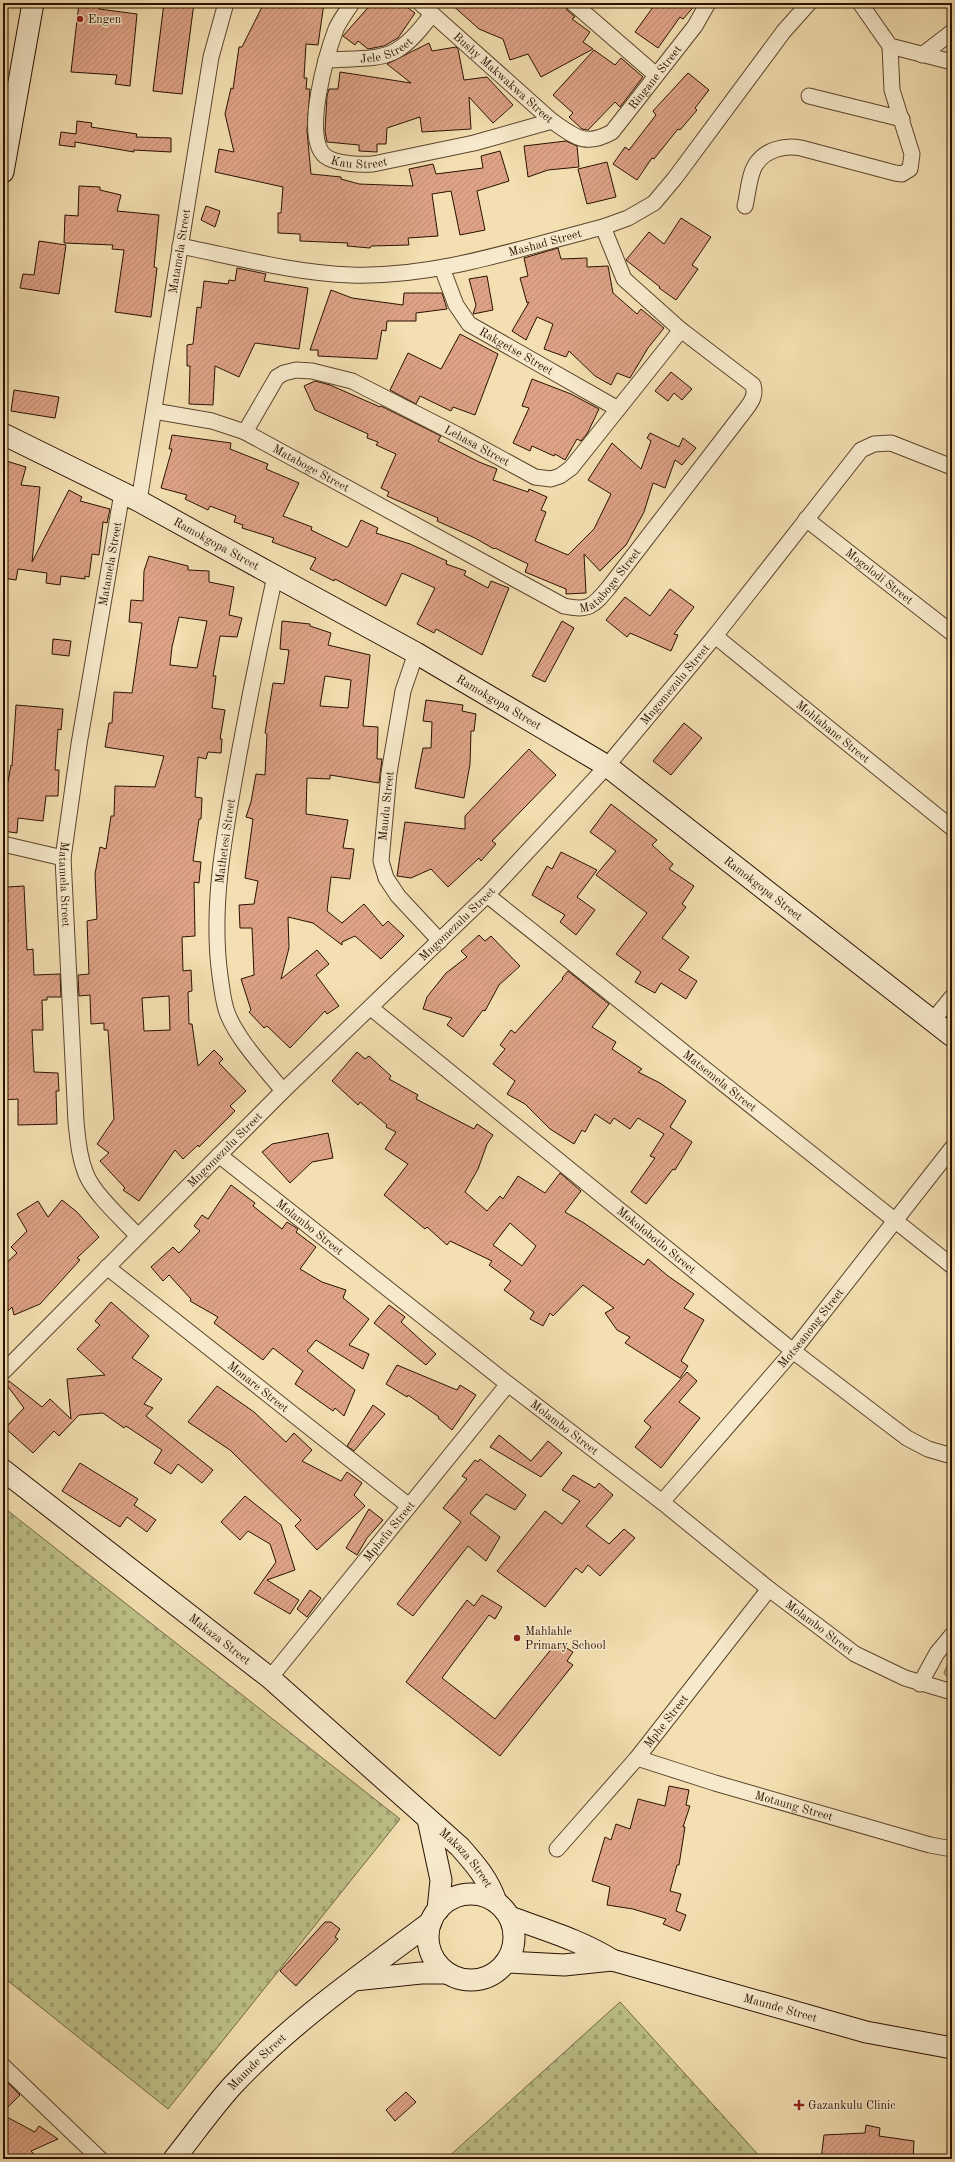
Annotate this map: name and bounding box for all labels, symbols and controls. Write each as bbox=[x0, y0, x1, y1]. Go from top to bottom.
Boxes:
marker: Engen bbox=[75, 14, 85, 24]
place label: Engen bbox=[88, 14, 122, 26]
street label: Bushy Makwakwa Street bbox=[450, 31, 555, 126]
street label: Jele Street bbox=[360, 36, 416, 66]
street label: Ringane Street bbox=[627, 43, 684, 112]
street label: Kau Street bbox=[329, 155, 389, 171]
street label: Matamela Street bbox=[168, 208, 193, 295]
street label: Mashad Street bbox=[507, 228, 583, 259]
street label: Rakgetse Street bbox=[477, 326, 555, 378]
street label: Lehasa Street bbox=[442, 424, 511, 469]
street label: Mataboge Street bbox=[270, 443, 351, 495]
street label: Ramokgopa Street bbox=[171, 516, 261, 573]
street label: Matamela Street bbox=[98, 521, 124, 607]
street label: Mataboge Street bbox=[578, 547, 644, 615]
street label: Mogolodi Street bbox=[843, 547, 915, 607]
street label: Mngomezulu Street bbox=[639, 642, 712, 727]
street label: Ramokgopa Street bbox=[454, 673, 543, 733]
street label: Mohlabane Street bbox=[793, 699, 872, 766]
street label: Maudu Street bbox=[377, 771, 397, 842]
street label: Mathetesi Street bbox=[214, 798, 238, 884]
street label: Matamela Street bbox=[56, 841, 71, 927]
street label: Ramokgopa Street bbox=[721, 855, 804, 923]
street label: Mngomezulu Street bbox=[417, 885, 498, 964]
street label: Matsemela Street bbox=[680, 1049, 758, 1115]
street label: Mngomezulu Street bbox=[186, 1110, 265, 1190]
street label: Molambo Street bbox=[273, 1198, 345, 1258]
street label: Mokolobotlo Street bbox=[614, 1205, 698, 1276]
street label: Motseanong Street bbox=[776, 1287, 847, 1370]
street label: Monare Street bbox=[225, 1360, 291, 1415]
street label: Molambo Street bbox=[528, 1398, 600, 1458]
street label: Mphefu Street bbox=[362, 1499, 418, 1564]
street label: Molambo Street bbox=[783, 1598, 855, 1658]
street label: Makaza Street bbox=[186, 1612, 252, 1667]
place label: Mahlahle Primary School bbox=[525, 1626, 606, 1652]
marker: Mahlahle Primary School bbox=[512, 1633, 522, 1643]
street label: Mphe Street bbox=[642, 1693, 691, 1750]
street label: Motaung Street bbox=[753, 1790, 834, 1824]
street label: Makaza Street bbox=[437, 1827, 494, 1890]
street label: Maunde Street bbox=[742, 1993, 818, 2025]
street label: Maunde Street bbox=[226, 2032, 289, 2093]
marker: Gazankulu Clinic bbox=[793, 2099, 805, 2111]
place label: Gazankulu Clinic bbox=[808, 2100, 895, 2112]

